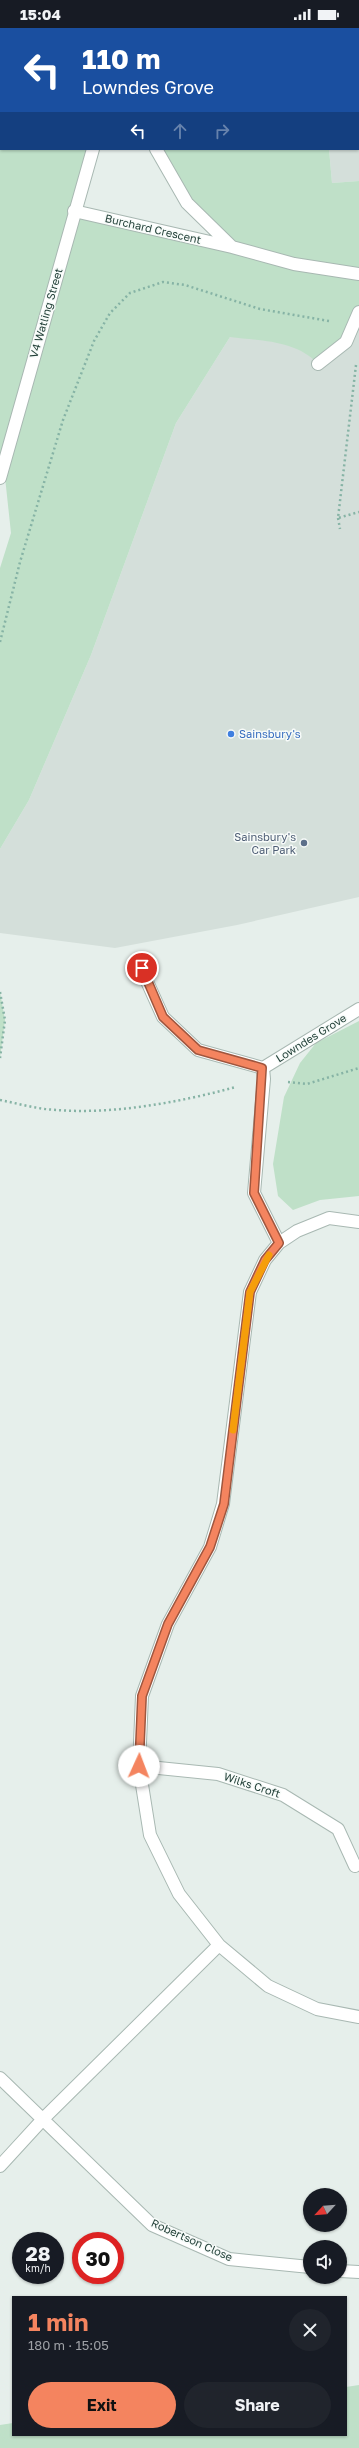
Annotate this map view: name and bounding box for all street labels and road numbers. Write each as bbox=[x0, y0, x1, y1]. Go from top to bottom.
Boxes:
street label: Burchard Crescent bbox=[104, 211, 202, 246]
street label: V4 Watling Street bbox=[26, 266, 65, 359]
street label: Lowndes Grove bbox=[273, 1011, 348, 1064]
street label: Wilks Croft bbox=[222, 1769, 282, 1800]
street label: Robertson Close bbox=[150, 2216, 235, 2263]

